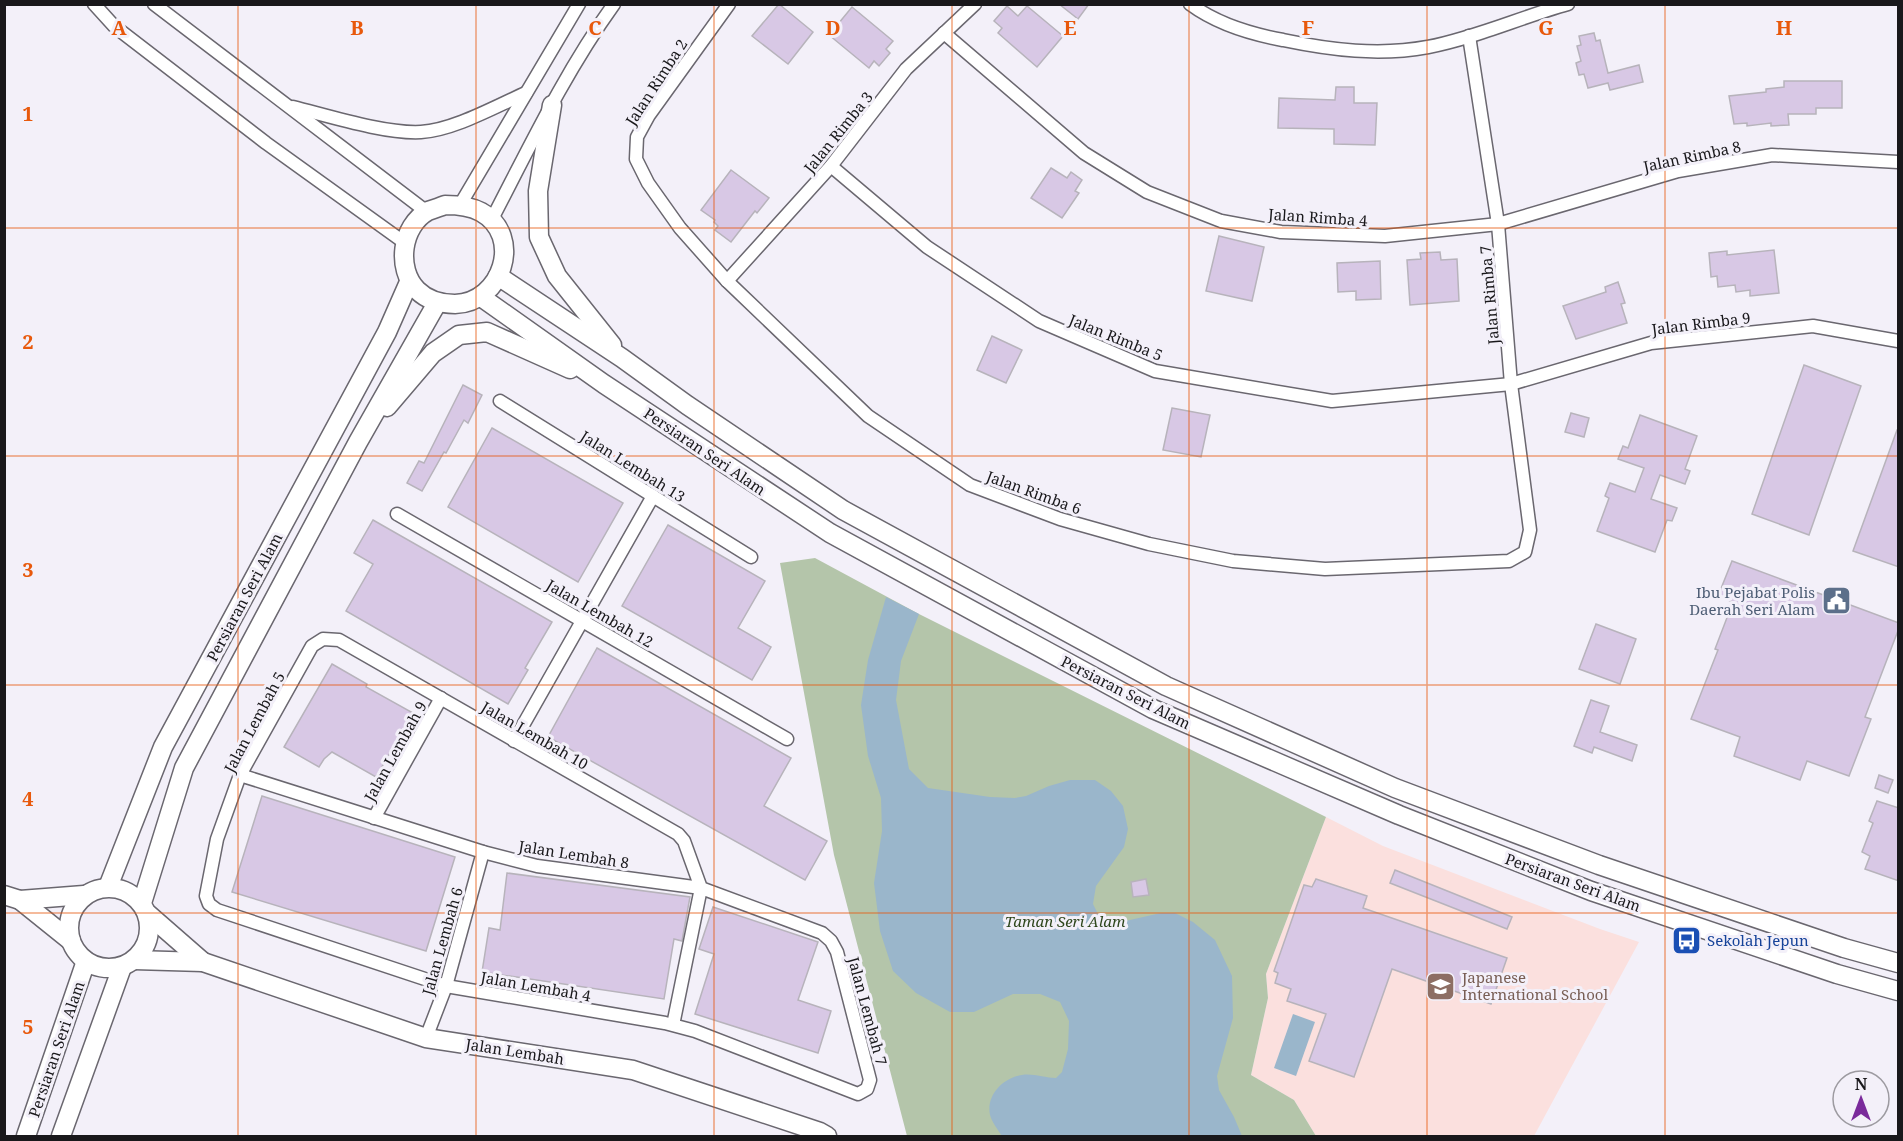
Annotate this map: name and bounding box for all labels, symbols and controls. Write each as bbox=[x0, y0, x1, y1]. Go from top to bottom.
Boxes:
text: A bbox=[111, 14, 127, 41]
text: B bbox=[350, 14, 364, 41]
text: C bbox=[588, 14, 602, 41]
text: D bbox=[825, 14, 841, 41]
text: E bbox=[1063, 14, 1077, 41]
text: F bbox=[1302, 14, 1314, 41]
text: G bbox=[1538, 14, 1554, 41]
text: H bbox=[1776, 14, 1792, 41]
street label: Jalan Rimba 2 bbox=[620, 35, 691, 130]
street label: Jalan Rimba 3 bbox=[798, 87, 877, 178]
text: 1 bbox=[22, 100, 34, 127]
street label: Jalan Rimba 8 bbox=[1640, 136, 1743, 176]
street label: Jalan Rimba 4 bbox=[1267, 203, 1369, 230]
street label: Jalan Rimba 7 bbox=[1475, 245, 1503, 346]
street label: Jalan Rimba 9 bbox=[1650, 307, 1751, 339]
street label: Jalan Rimba 5 bbox=[1065, 309, 1166, 365]
text: 2 bbox=[22, 328, 34, 355]
street label: Persiaran Seri Alam bbox=[640, 403, 770, 499]
street label: Jalan Lembah 13 bbox=[576, 425, 689, 506]
street label: Jalan Rimba 6 bbox=[983, 465, 1084, 518]
street label: Persiaran Seri Alam bbox=[202, 529, 286, 665]
text: 3 bbox=[22, 556, 34, 583]
street label: Jalan Lembah 12 bbox=[542, 574, 657, 652]
place label: Ibu Pejabat Polis Daerah Seri Alam bbox=[1689, 582, 1815, 619]
public building icon: Ibu Pejabat Polis Daerah Seri Alam bbox=[1820, 585, 1852, 617]
street label: Persiaran Seri Alam bbox=[1058, 651, 1194, 733]
street label: Jalan Lembah 5 bbox=[219, 668, 289, 777]
street label: Jalan Lembah 10 bbox=[477, 696, 592, 774]
street label: Jalan Lembah 9 bbox=[359, 697, 431, 805]
text: 4 bbox=[22, 785, 34, 812]
street label: Jalan Lembah 8 bbox=[516, 835, 631, 873]
street label: Persiaran Seri Alam bbox=[1503, 848, 1643, 916]
street label: Jalan Lembah 6 bbox=[417, 885, 467, 998]
park label: Taman Seri Alam bbox=[1005, 911, 1126, 931]
bus stop icon: Sekolah Jepun bbox=[1670, 924, 1702, 956]
place label: Sekolah Jepun bbox=[1707, 930, 1809, 950]
street label: Jalan Lembah 7 bbox=[844, 954, 892, 1067]
street label: Jalan Lembah 4 bbox=[478, 966, 593, 1006]
place label: Japanese International School bbox=[1461, 967, 1608, 1004]
school or university icon: Japanese International School bbox=[1425, 970, 1457, 1002]
street label: Persiaran Seri Alam bbox=[23, 978, 89, 1120]
text: 5 bbox=[22, 1013, 34, 1040]
street label: Jalan Lembah bbox=[463, 1033, 566, 1069]
north arrow bbox=[1831, 1069, 1891, 1129]
text: N bbox=[1855, 1073, 1868, 1095]

